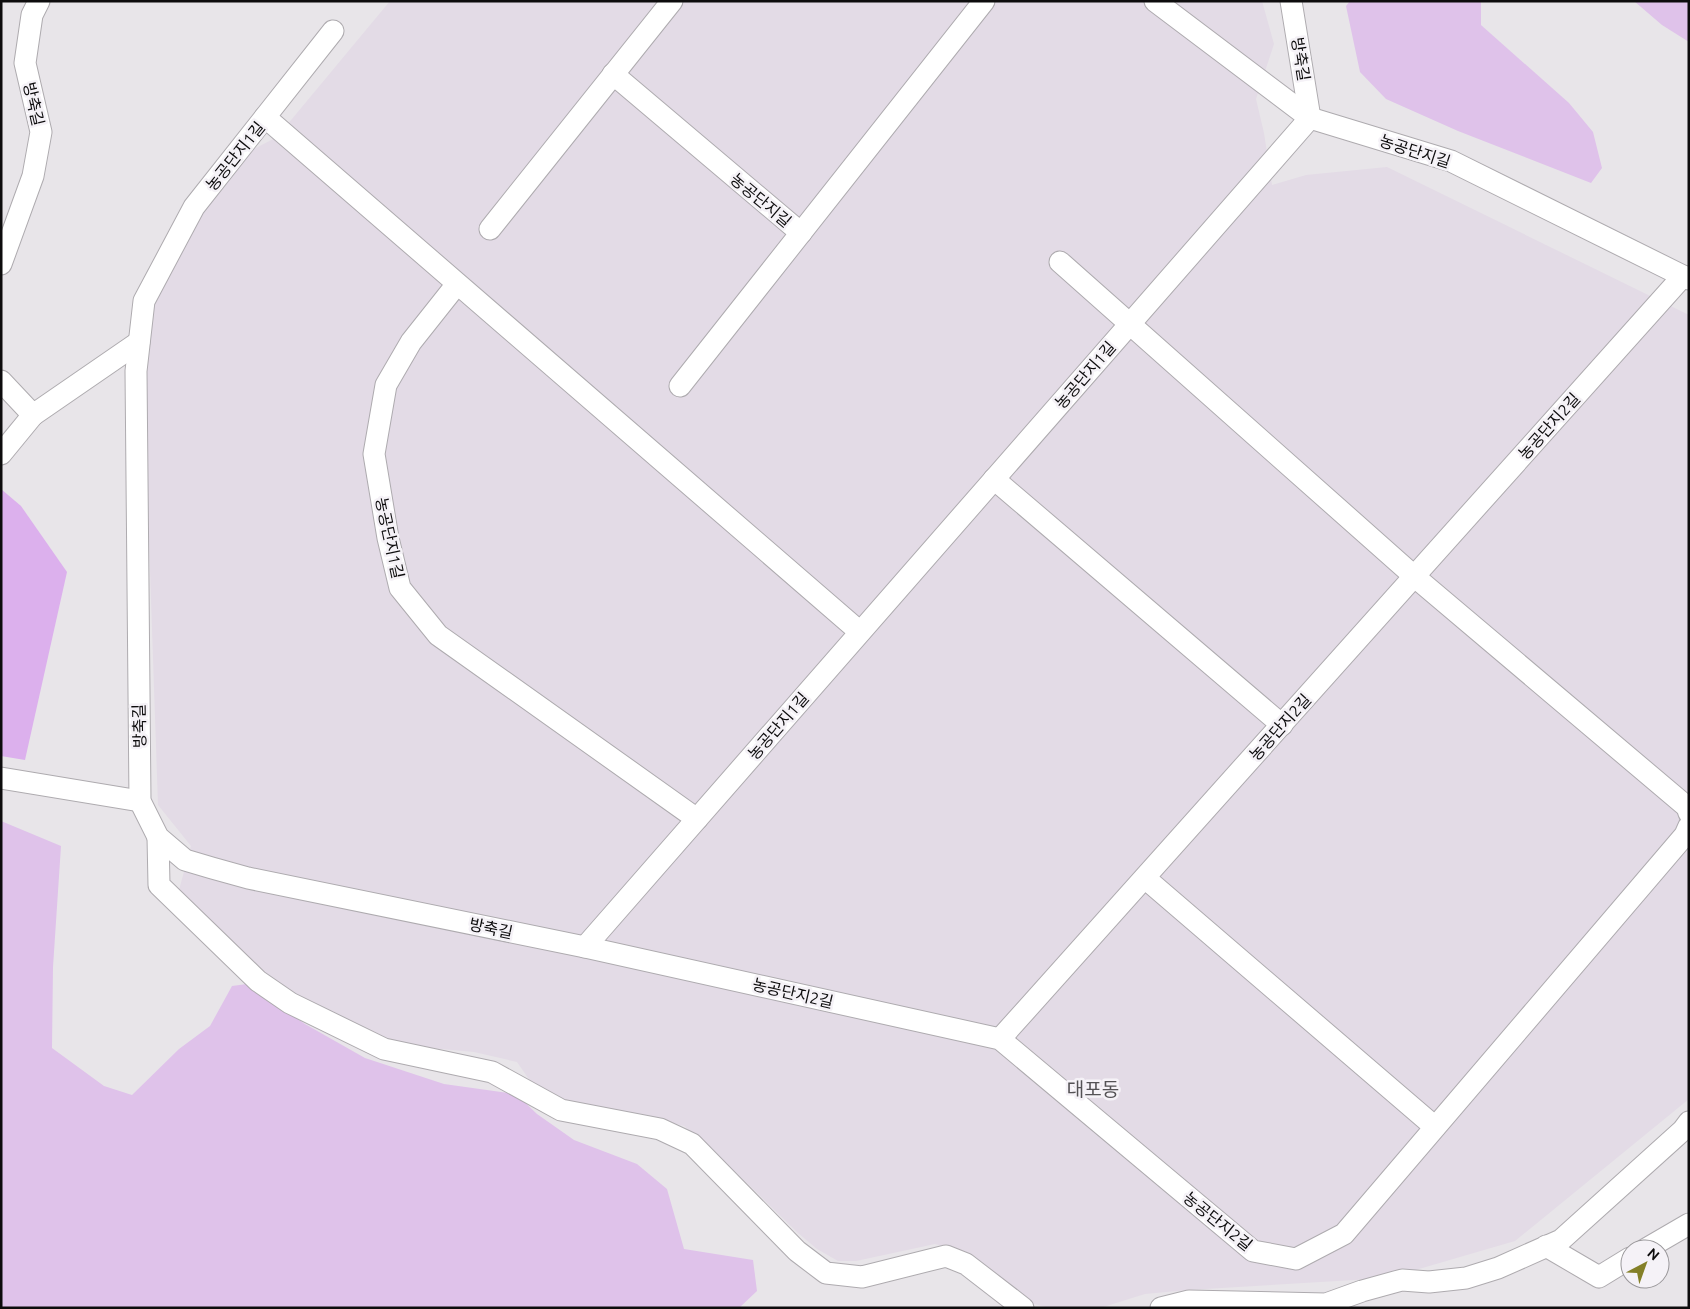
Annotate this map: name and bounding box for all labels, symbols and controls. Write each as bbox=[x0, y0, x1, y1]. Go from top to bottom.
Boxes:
street label: 방축길 bbox=[1289, 36, 1313, 82]
street label: 방축길 bbox=[20, 80, 48, 128]
street label: 농공단지1길 bbox=[202, 118, 268, 194]
street label: 농공단지길 bbox=[1377, 131, 1453, 171]
street label: 농공단지길 bbox=[727, 169, 795, 231]
street label: 농공단지1길 bbox=[1051, 338, 1119, 412]
street label: 농공단지2길 bbox=[1515, 389, 1583, 463]
street label: 농공단지1길 bbox=[373, 496, 407, 580]
street label: 농공단지1길 bbox=[744, 689, 812, 763]
street label: 농공단지2길 bbox=[1246, 690, 1314, 764]
street label: 방축길 bbox=[130, 704, 148, 748]
street label: 방축길 bbox=[468, 915, 514, 941]
street label: 농공단지2길 bbox=[751, 975, 835, 1011]
district label: 대포동 bbox=[1067, 1078, 1119, 1100]
street label: 농공단지2길 bbox=[1180, 1188, 1256, 1254]
north arrow bbox=[1620, 1239, 1670, 1289]
text: N bbox=[1644, 1245, 1663, 1264]

